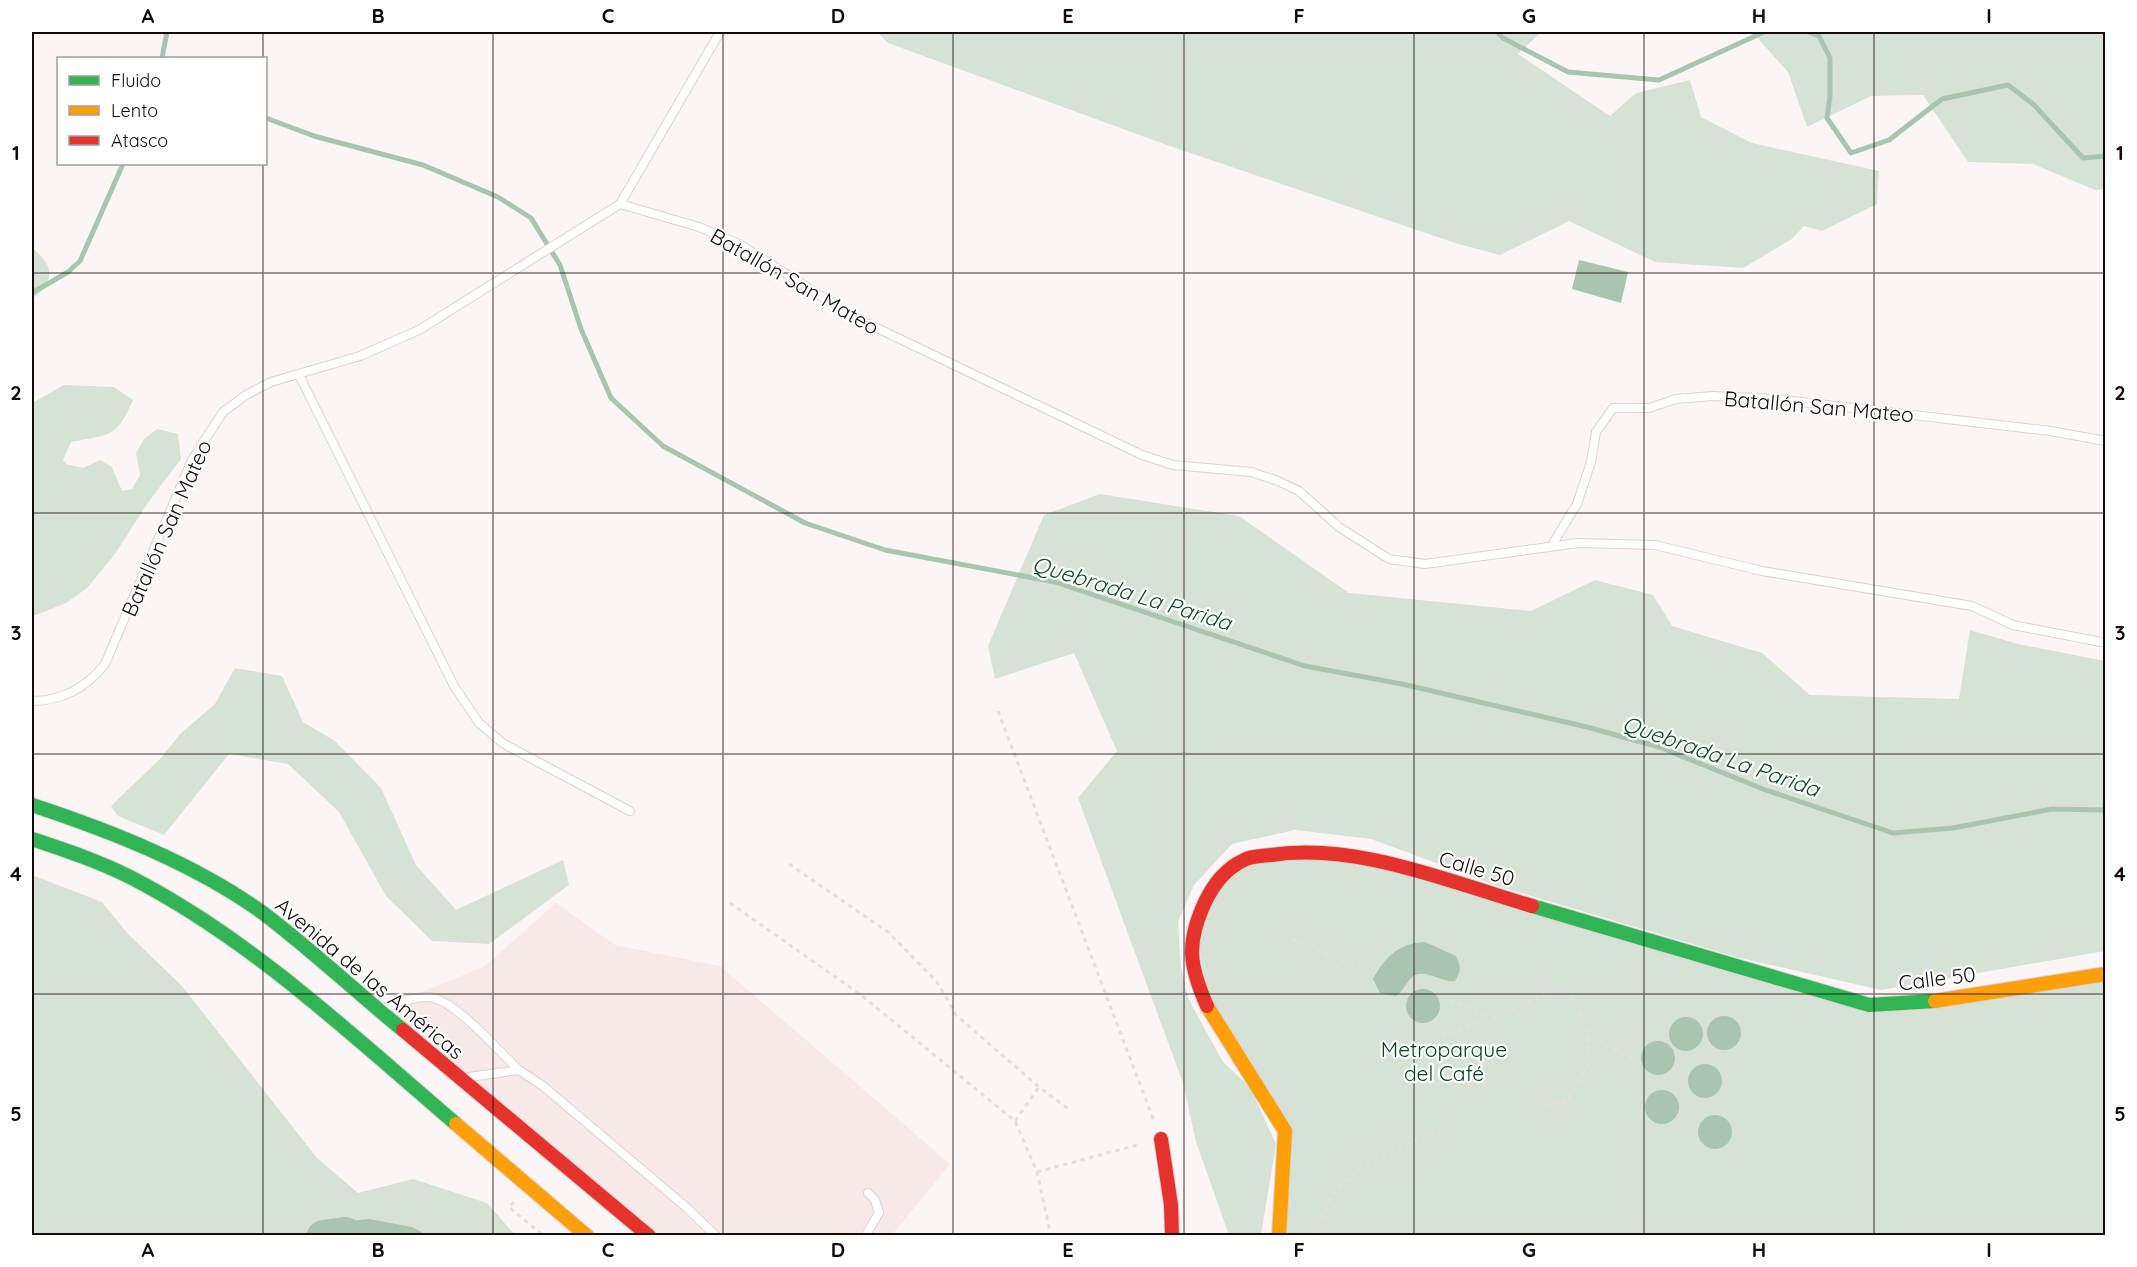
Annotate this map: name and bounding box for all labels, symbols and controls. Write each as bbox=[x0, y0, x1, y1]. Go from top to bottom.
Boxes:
text: A bbox=[142, 3, 155, 28]
text: B bbox=[371, 3, 385, 28]
text: C bbox=[602, 3, 615, 28]
text: D bbox=[831, 3, 845, 28]
text: E bbox=[1062, 3, 1074, 28]
text: F bbox=[1293, 3, 1305, 28]
text: G bbox=[1522, 3, 1536, 28]
text: H bbox=[1752, 3, 1766, 28]
text: I bbox=[1986, 3, 1992, 28]
legend bbox=[57, 57, 267, 165]
text: Fluido bbox=[111, 69, 161, 92]
text: Lento bbox=[111, 99, 158, 122]
text: Atasco bbox=[111, 129, 168, 152]
text: 1 bbox=[12, 140, 20, 165]
text: 1 bbox=[2116, 140, 2124, 165]
street label: Batallón San Mateo bbox=[706, 222, 884, 340]
text: 2 bbox=[10, 380, 22, 405]
text: 2 bbox=[2114, 380, 2126, 405]
street label: Batallón San Mateo bbox=[1723, 385, 1915, 427]
street label: Batallón San Mateo bbox=[115, 436, 217, 620]
water label: Quebrada La Parida bbox=[1029, 549, 1237, 637]
text: 3 bbox=[11, 620, 21, 645]
text: 3 bbox=[2115, 620, 2125, 645]
water label: Quebrada La Parida bbox=[1619, 709, 1825, 803]
street label: Calle 50 bbox=[1436, 845, 1518, 891]
text: 4 bbox=[10, 861, 22, 886]
text: 4 bbox=[2114, 861, 2126, 886]
street label: Avenida de las Américas bbox=[271, 892, 469, 1064]
street label: Calle 50 bbox=[1897, 960, 1977, 996]
park label: Metroparque del Café bbox=[1381, 1036, 1507, 1086]
text: 5 bbox=[10, 1101, 22, 1126]
text: 5 bbox=[2114, 1101, 2126, 1126]
text: A bbox=[142, 1237, 155, 1262]
text: B bbox=[371, 1237, 385, 1262]
text: C bbox=[602, 1237, 615, 1262]
text: D bbox=[831, 1237, 845, 1262]
text: E bbox=[1062, 1237, 1074, 1262]
text: F bbox=[1293, 1237, 1305, 1262]
text: G bbox=[1522, 1237, 1536, 1262]
text: H bbox=[1752, 1237, 1766, 1262]
text: I bbox=[1986, 1237, 1992, 1262]

